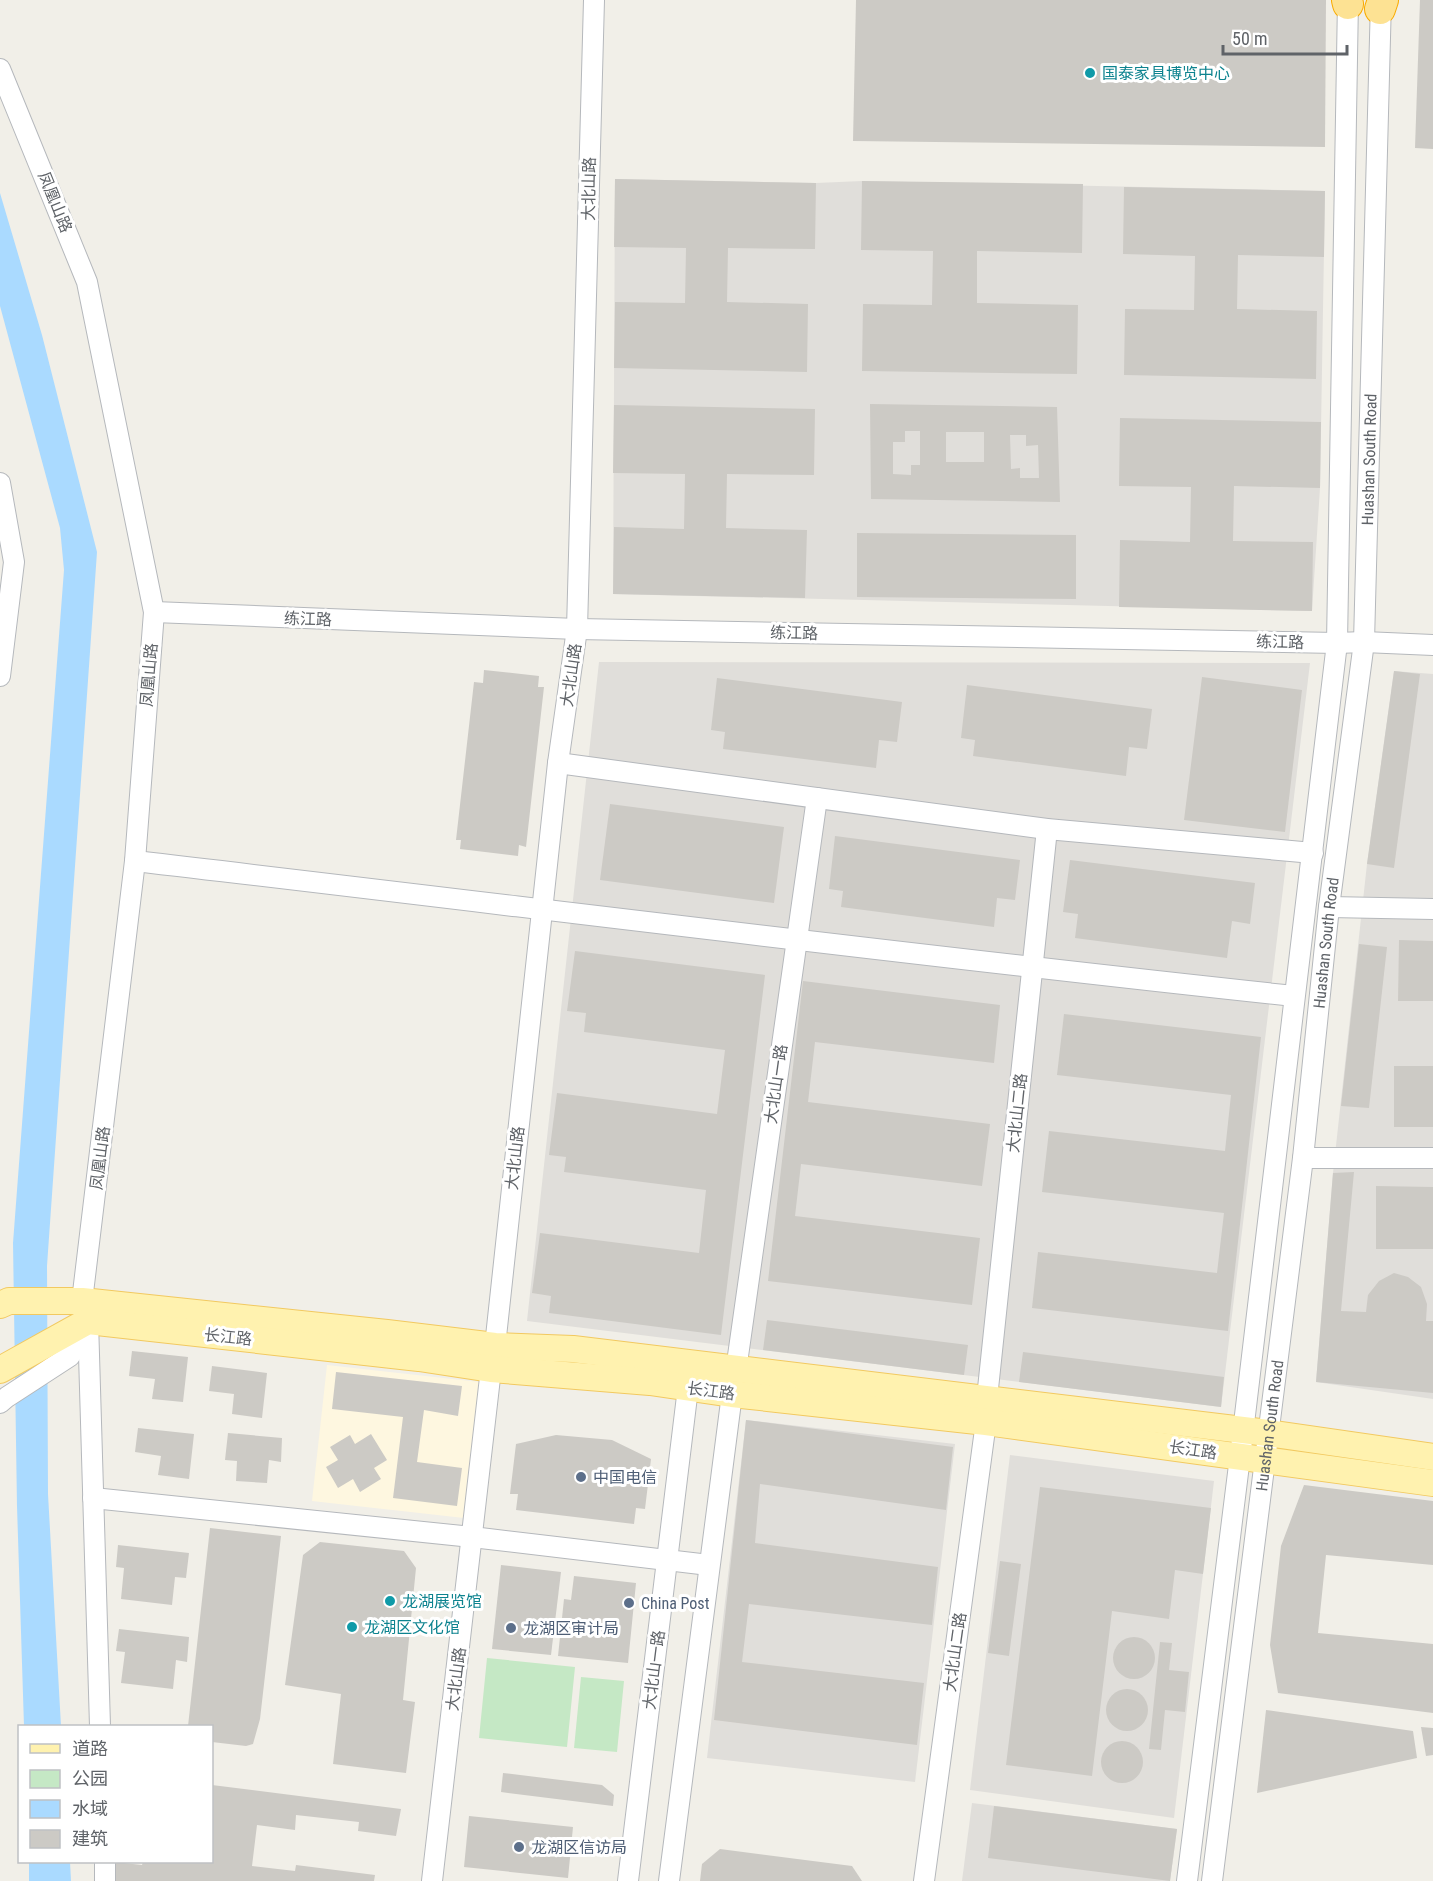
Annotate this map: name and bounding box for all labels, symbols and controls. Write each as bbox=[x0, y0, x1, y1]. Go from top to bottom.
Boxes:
scale bar bbox=[1223, 18, 1348, 56]
text: 50 m bbox=[1232, 28, 1267, 49]
place label: 国泰家具博览中心 bbox=[1102, 64, 1230, 83]
marker: 国泰家具博览中心 bbox=[1083, 66, 1097, 80]
street label: 大北山路 bbox=[579, 157, 599, 221]
street label: 凤凰山路 bbox=[34, 169, 76, 235]
street label: Huashan South Road bbox=[1358, 393, 1380, 526]
street label: 练江路 bbox=[284, 609, 332, 629]
street label: 练江路 bbox=[770, 623, 818, 643]
street label: 练江路 bbox=[1256, 632, 1304, 652]
street label: 凤凰山路 bbox=[137, 642, 161, 708]
street label: 大北山路 bbox=[557, 642, 585, 708]
street label: Huashan South Road bbox=[1309, 876, 1342, 1009]
street label: 大北山一路 bbox=[761, 1043, 791, 1125]
street label: 大北山二路 bbox=[1003, 1072, 1031, 1154]
street label: 凤凰山路 bbox=[87, 1125, 113, 1191]
street label: 大北山路 bbox=[502, 1125, 528, 1191]
street label: 长江路 bbox=[203, 1325, 253, 1349]
street label: Huashan South Road bbox=[1252, 1359, 1287, 1492]
street label: 长江路 bbox=[686, 1379, 736, 1403]
street label: 长江路 bbox=[1168, 1437, 1218, 1463]
place label: 中国电信 bbox=[593, 1468, 657, 1487]
marker: 中国电信 bbox=[574, 1470, 588, 1484]
place label: 龙湖展览馆 bbox=[402, 1592, 482, 1611]
marker: 龙湖展览馆 bbox=[383, 1594, 397, 1608]
place label: China Post bbox=[641, 1594, 710, 1613]
marker: China Post bbox=[622, 1596, 636, 1610]
street label: 大北山二路 bbox=[940, 1611, 970, 1693]
place label: 龙湖区文化馆 bbox=[364, 1618, 460, 1637]
place label: 龙湖区审计局 bbox=[523, 1619, 619, 1638]
marker: 龙湖区文化馆 bbox=[345, 1620, 359, 1634]
marker: 龙湖区审计局 bbox=[504, 1621, 518, 1635]
street label: 大北山一路 bbox=[640, 1629, 668, 1711]
street label: 大北山路 bbox=[443, 1646, 469, 1712]
legend bbox=[18, 1725, 213, 1863]
text: 道路 bbox=[72, 1738, 108, 1759]
text: 公园 bbox=[72, 1768, 108, 1789]
text: 水域 bbox=[72, 1798, 108, 1819]
text: 建筑 bbox=[72, 1828, 108, 1849]
place label: 龙湖区信访局 bbox=[531, 1838, 627, 1857]
marker: 龙湖区信访局 bbox=[512, 1840, 526, 1854]

